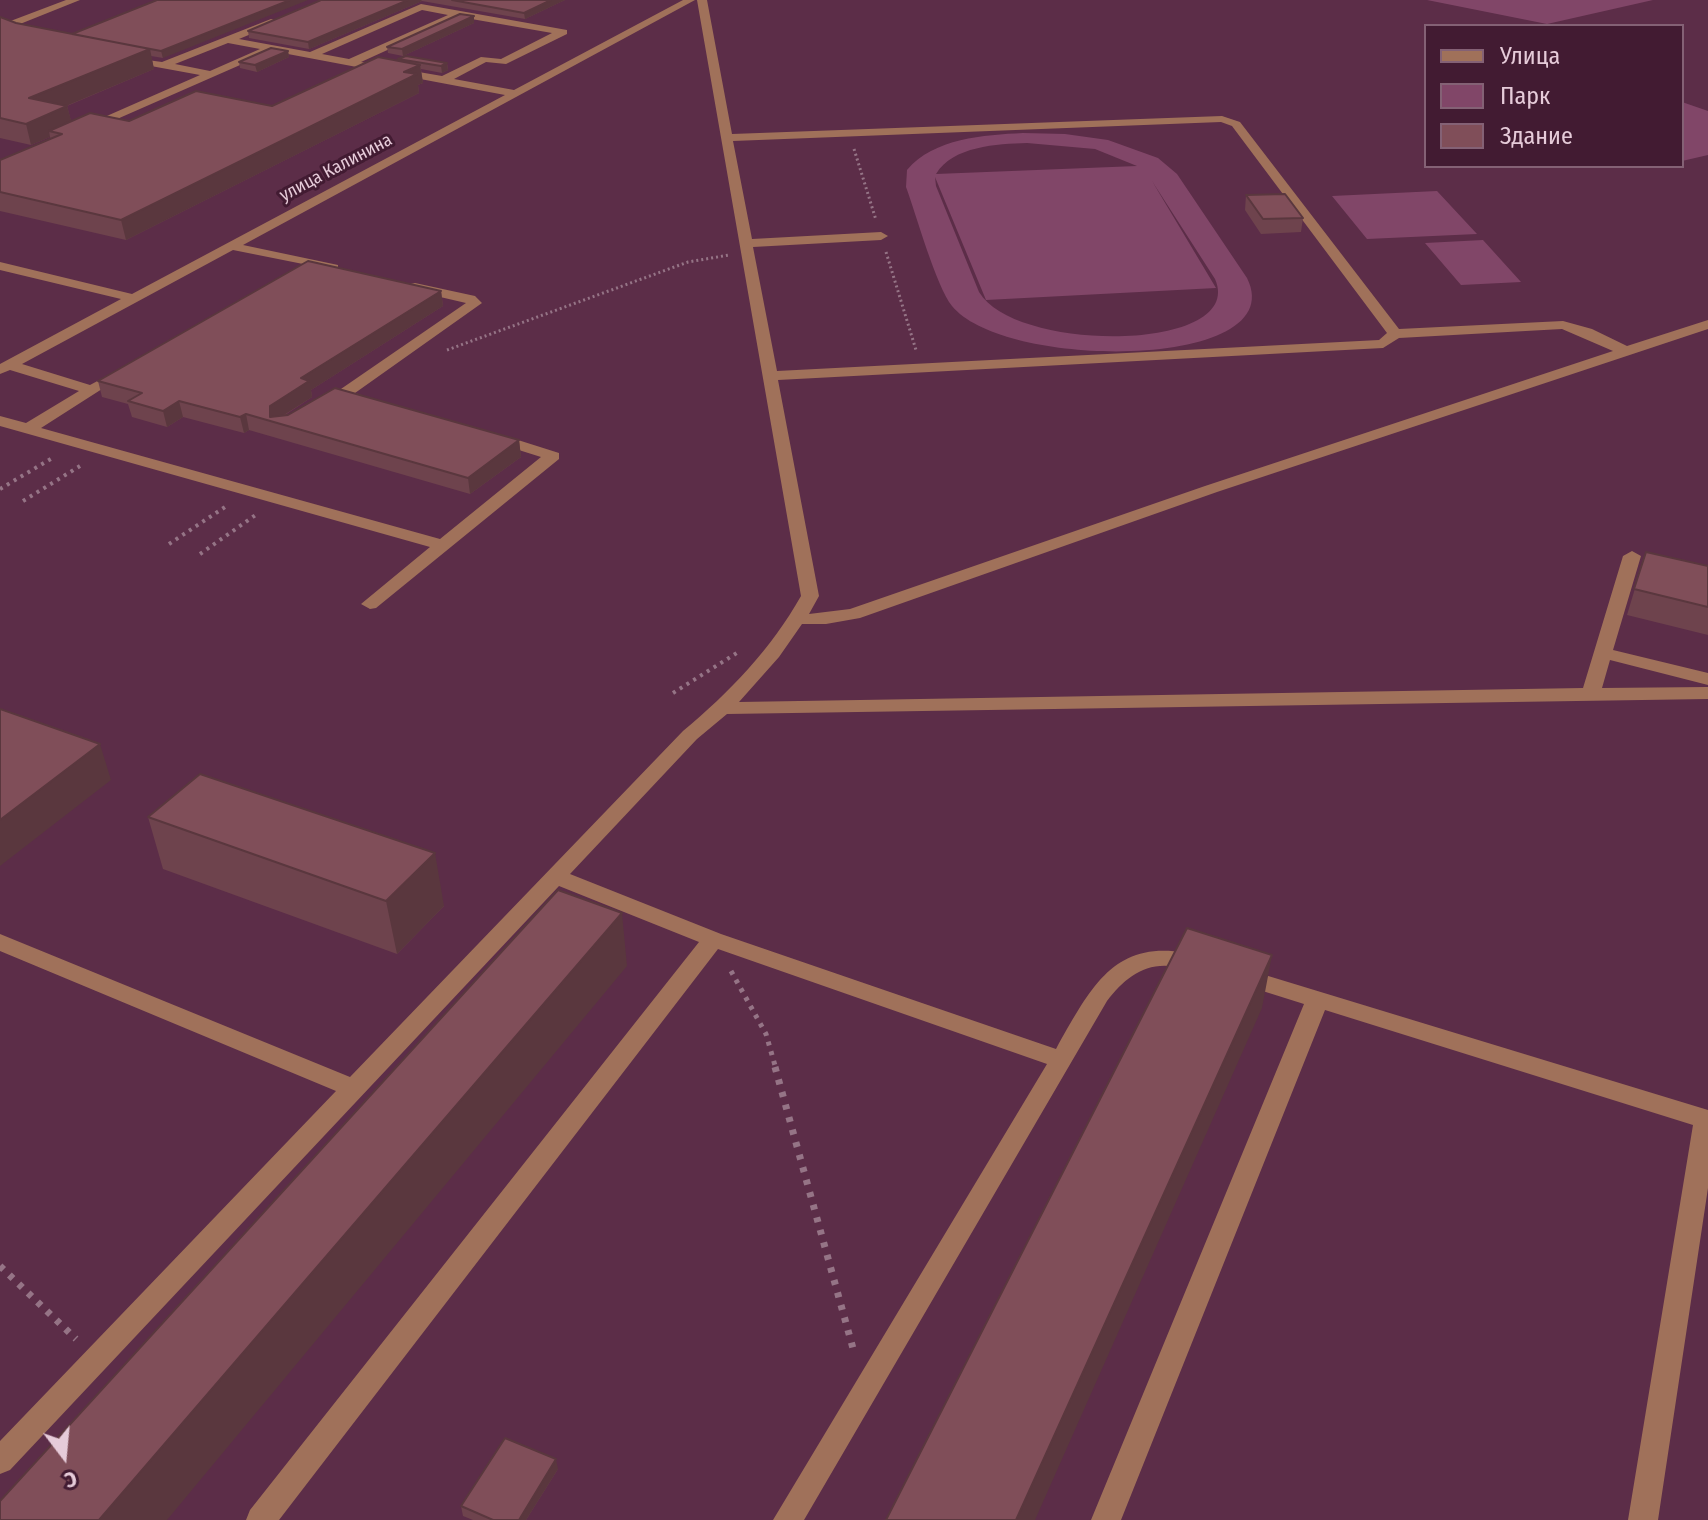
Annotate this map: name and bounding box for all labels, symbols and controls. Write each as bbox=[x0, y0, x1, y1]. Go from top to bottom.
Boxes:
legend bbox=[1424, 24, 1684, 168]
text: Улица bbox=[1500, 42, 1560, 70]
text: Парк bbox=[1500, 82, 1550, 110]
text: Здание bbox=[1500, 122, 1573, 150]
street label: улица Калинина bbox=[276, 129, 396, 207]
north arrow bbox=[24, 1416, 104, 1496]
text: С bbox=[61, 1465, 80, 1494]

